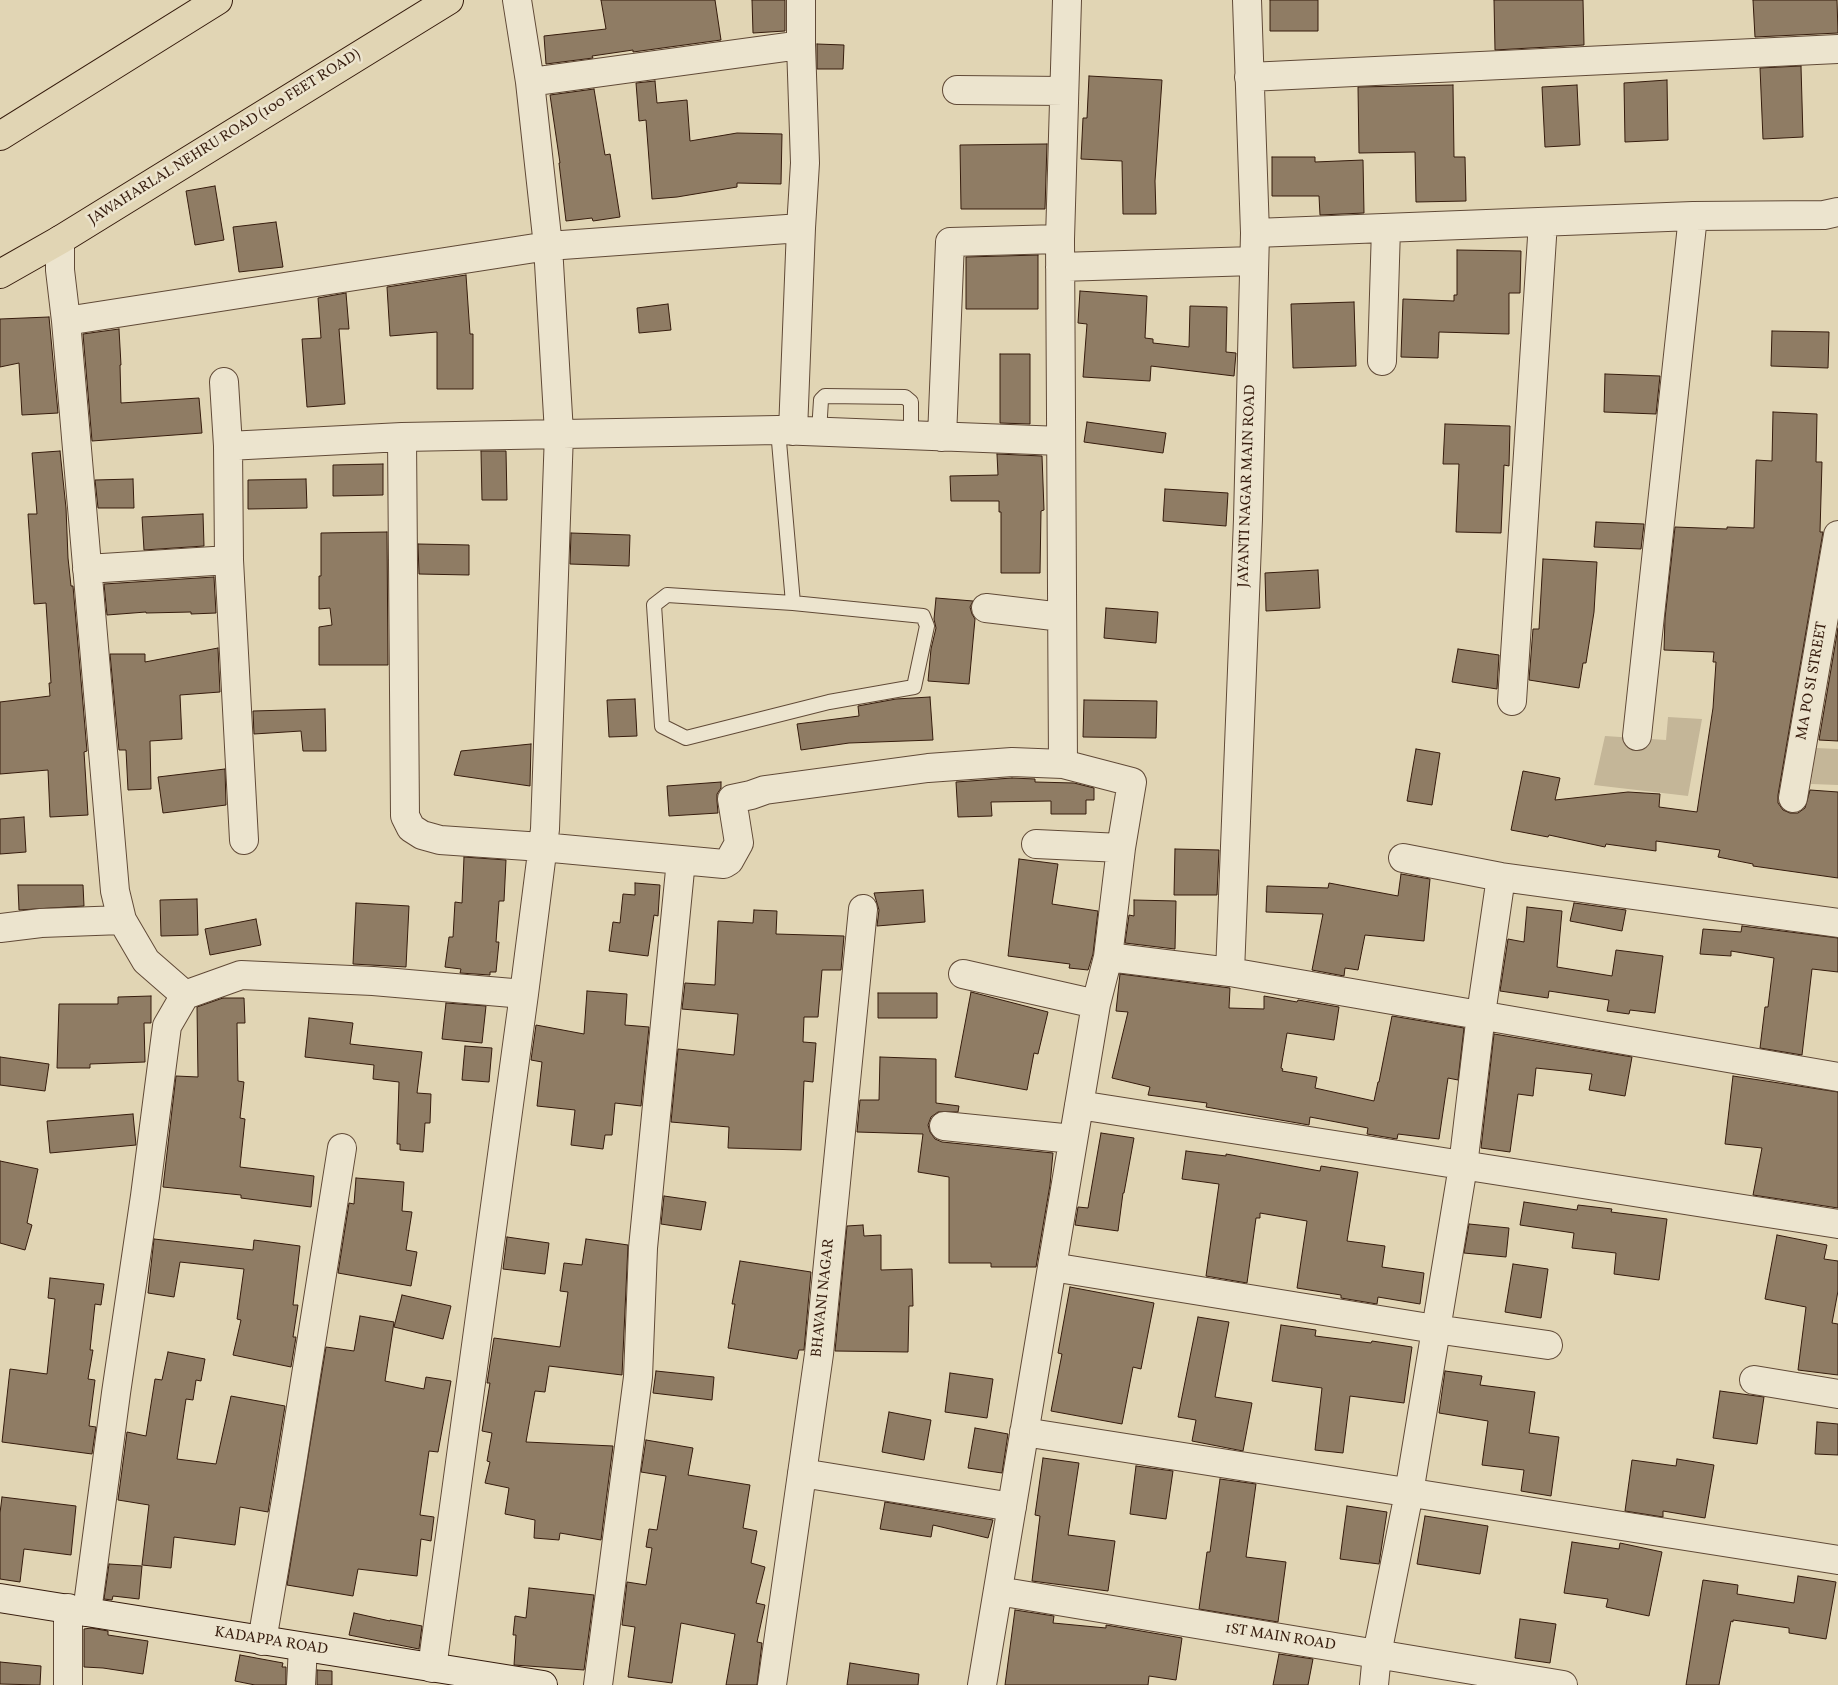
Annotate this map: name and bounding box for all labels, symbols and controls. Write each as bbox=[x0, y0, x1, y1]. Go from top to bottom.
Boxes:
street label: JAWAHARLAL NEHRU ROAD (100 FEET ROAD) bbox=[86, 46, 364, 230]
street label: JAYANTI NAGAR MAIN ROAD bbox=[1235, 384, 1261, 588]
street label: MA PO SI STREET bbox=[1794, 621, 1832, 741]
street label: BHAVANI NAGAR bbox=[809, 1238, 839, 1358]
street label: 1ST MAIN ROAD bbox=[1223, 1620, 1337, 1656]
street label: KADAPPA ROAD bbox=[213, 1624, 329, 1660]

